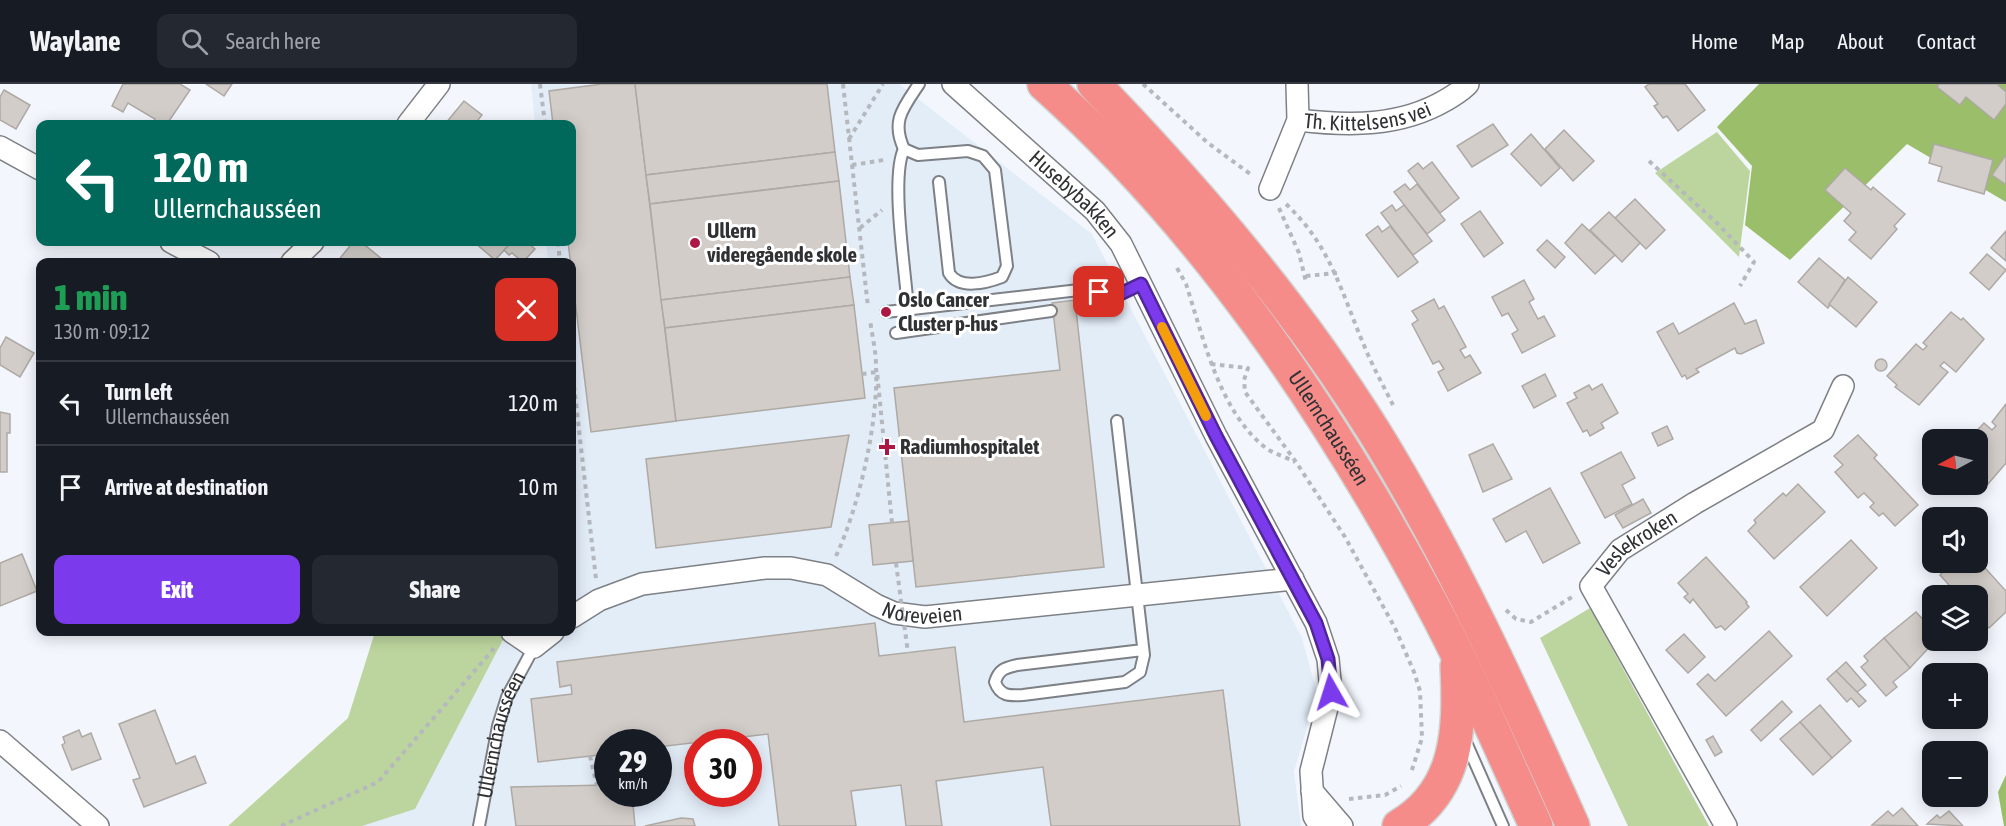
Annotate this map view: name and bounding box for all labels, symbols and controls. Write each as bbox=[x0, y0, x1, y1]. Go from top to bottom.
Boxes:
search box bbox=[157, 14, 577, 68]
text: Waylane bbox=[30, 25, 121, 57]
icon: search bbox=[178, 25, 211, 58]
text: Search here bbox=[226, 28, 321, 54]
text: Home bbox=[1691, 29, 1738, 53]
text: Map bbox=[1771, 29, 1805, 53]
text: About bbox=[1838, 29, 1884, 53]
text: Contact bbox=[1917, 29, 1976, 53]
street label: Th. Kittelsens vei bbox=[1303, 96, 1434, 134]
text: 120 m bbox=[153, 143, 248, 191]
icon: left bbox=[54, 144, 132, 222]
street label: Husebybakken bbox=[1025, 145, 1124, 242]
text: Ullernchausséen bbox=[153, 193, 322, 224]
place label: Ullern videregående skole bbox=[707, 218, 857, 266]
marker: Ullern videregående skole bbox=[688, 236, 702, 250]
pin bbox=[1073, 266, 1124, 317]
icon: arrive bbox=[1082, 275, 1115, 308]
text: 1 min bbox=[54, 276, 128, 318]
button: close bbox=[495, 278, 558, 341]
place label: Oslo Cancer Cluster p-hus bbox=[898, 287, 999, 335]
marker: Oslo Cancer Cluster p-hus bbox=[879, 305, 893, 319]
text: 130 m · 09:12 bbox=[54, 320, 150, 343]
street label: Ullernchausséen bbox=[1284, 366, 1375, 489]
text: Turn left bbox=[105, 379, 172, 405]
icon: left bbox=[54, 387, 87, 420]
text: 120 m bbox=[508, 390, 558, 416]
text: Ullernchausséen bbox=[105, 405, 230, 428]
north arrow bbox=[1922, 429, 1988, 495]
map controls bbox=[1922, 429, 1988, 807]
place label: Radiumhospitalet bbox=[900, 434, 1039, 458]
marker: Radiumhospitalet bbox=[878, 438, 896, 456]
icon: arrive bbox=[54, 471, 87, 504]
text: Arrive at destination bbox=[105, 474, 268, 500]
text: 10 m bbox=[518, 474, 558, 500]
street label: Veslekroken bbox=[1591, 504, 1681, 581]
button: sound bbox=[1922, 507, 1988, 573]
button: Exit bbox=[54, 555, 300, 624]
button: Share bbox=[312, 555, 558, 624]
button: layers bbox=[1922, 585, 1988, 651]
street label: Noreveien bbox=[879, 596, 963, 628]
position arrow bbox=[1299, 660, 1363, 724]
button: + bbox=[1922, 663, 1988, 729]
street label: Ullernchausséen bbox=[472, 667, 530, 800]
speed limit sign: 30 bbox=[684, 729, 762, 807]
button: − bbox=[1922, 741, 1988, 807]
text: 29 bbox=[619, 744, 647, 778]
text: km/h bbox=[618, 775, 648, 792]

